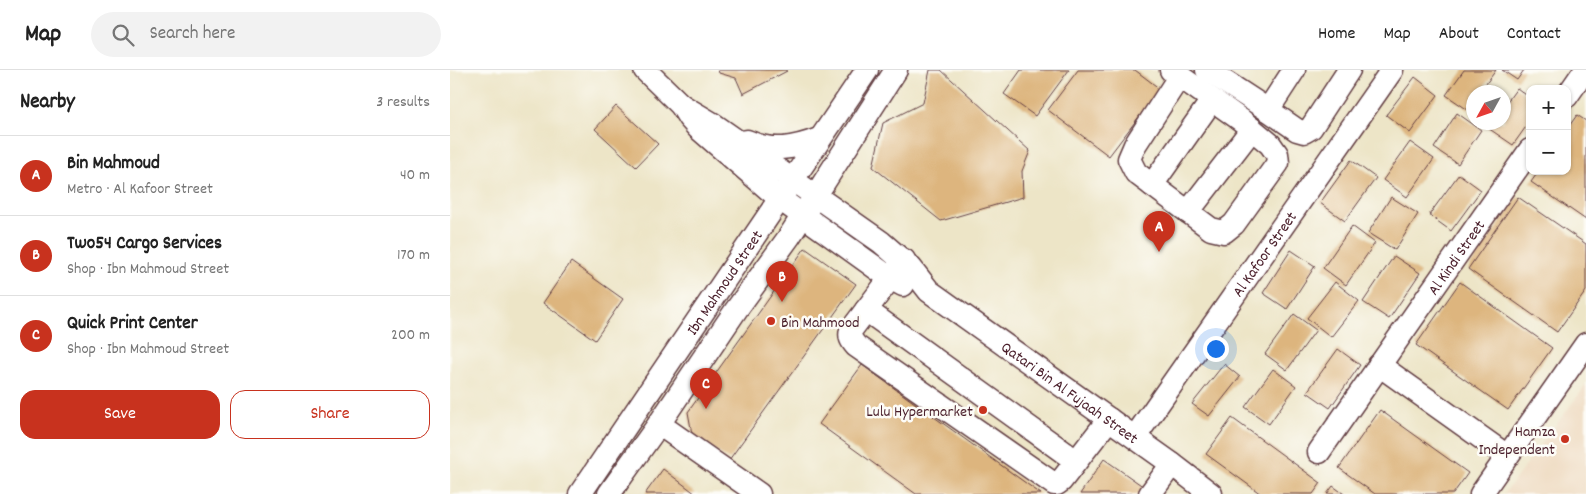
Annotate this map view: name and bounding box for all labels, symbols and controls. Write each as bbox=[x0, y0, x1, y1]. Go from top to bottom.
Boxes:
search box bbox=[91, 12, 441, 57]
text: Map bbox=[25, 18, 61, 52]
icon: search bbox=[109, 21, 137, 49]
text: Search here bbox=[149, 21, 235, 48]
text: Home bbox=[1318, 22, 1355, 47]
text: Map bbox=[1383, 22, 1411, 47]
text: About bbox=[1439, 22, 1479, 47]
text: Contact bbox=[1507, 22, 1561, 47]
north arrow bbox=[1466, 85, 1511, 130]
map controls bbox=[1526, 85, 1571, 175]
button: + bbox=[1526, 85, 1571, 130]
text: Nearby bbox=[20, 88, 75, 118]
text: 3 results bbox=[376, 91, 430, 114]
button: − bbox=[1526, 130, 1571, 175]
text: Bin Mahmoud bbox=[67, 151, 160, 178]
text: A bbox=[32, 164, 40, 187]
text: 40 m bbox=[400, 164, 430, 187]
text: Metro · Al Kafoor Street bbox=[67, 178, 213, 201]
street label: Al Kafoor Street bbox=[1228, 207, 1304, 302]
pin: A bbox=[1143, 211, 1175, 252]
street label: Al Kindi Street bbox=[1423, 216, 1492, 301]
street label: Ibn Mahmoud Street bbox=[682, 226, 769, 341]
text: Two54 Cargo Services bbox=[67, 231, 222, 258]
text: B bbox=[32, 244, 40, 267]
text: 170 m bbox=[397, 244, 430, 267]
text: Shop · Ibn Mahmoud Street bbox=[67, 258, 229, 281]
pin: B bbox=[766, 261, 798, 302]
text: Quick Print Center bbox=[67, 311, 198, 338]
place label: Bin Mahmood bbox=[781, 312, 860, 335]
marker: Bin Mahmood bbox=[765, 315, 777, 327]
text: C bbox=[32, 324, 40, 347]
text: 200 m bbox=[391, 324, 430, 347]
your location bbox=[1203, 336, 1229, 362]
street label: Qatari Bin Al Fujaah Street bbox=[996, 337, 1142, 451]
text: Shop · Ibn Mahmoud Street bbox=[67, 338, 229, 361]
pin: C bbox=[690, 368, 722, 409]
button: Save bbox=[20, 390, 220, 439]
button: Share bbox=[230, 390, 430, 439]
place label: Lulu Hypermarket bbox=[866, 401, 973, 424]
marker: Lulu Hypermarket bbox=[977, 404, 989, 416]
place label: Hamza Independent bbox=[1478, 421, 1555, 462]
marker: Hamza Independent bbox=[1559, 433, 1571, 445]

